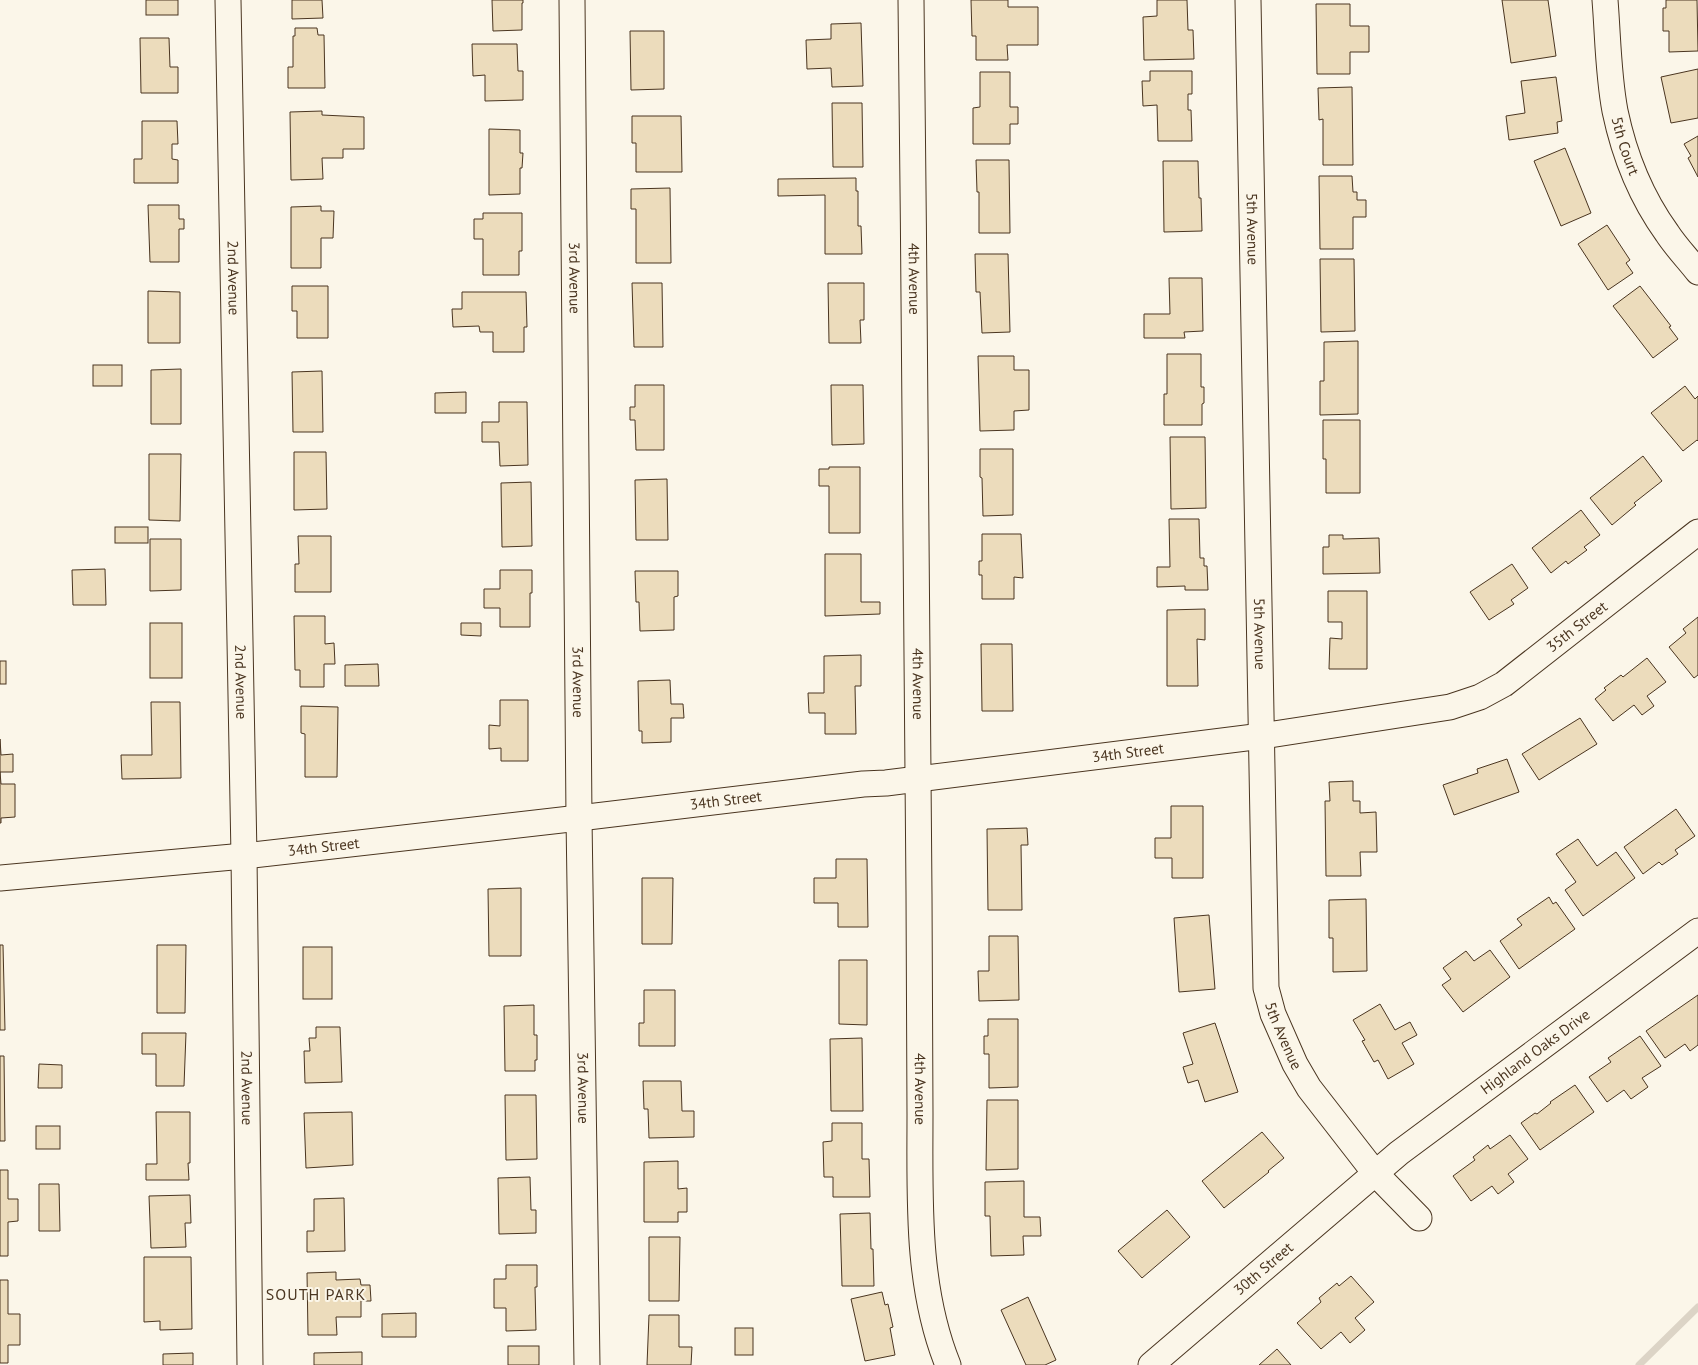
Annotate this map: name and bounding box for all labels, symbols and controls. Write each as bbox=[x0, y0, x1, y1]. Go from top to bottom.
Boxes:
street label: 5th Court bbox=[1608, 115, 1644, 178]
street label: 5th Avenue bbox=[1243, 193, 1263, 265]
street label: 2nd Avenue bbox=[223, 240, 244, 316]
street label: 3rd Avenue bbox=[565, 242, 585, 314]
street label: 4th Avenue bbox=[905, 243, 924, 315]
street label: 35th Street bbox=[1542, 597, 1611, 656]
street label: 5th Avenue bbox=[1250, 598, 1270, 670]
street label: 2nd Avenue bbox=[231, 644, 251, 720]
street label: 3rd Avenue bbox=[569, 646, 588, 718]
street label: 4th Avenue bbox=[909, 648, 928, 720]
street label: 34th Street bbox=[1091, 738, 1165, 766]
street label: 34th Street bbox=[689, 786, 763, 814]
street label: 34th Street bbox=[287, 833, 360, 860]
street label: 5th Avenue bbox=[1261, 1000, 1306, 1073]
street label: Highland Oaks Drive bbox=[1477, 1005, 1593, 1098]
street label: 2nd Avenue bbox=[237, 1050, 257, 1125]
street label: 3rd Avenue bbox=[573, 1052, 593, 1124]
street label: 4th Avenue bbox=[911, 1053, 930, 1125]
street label: 30th Street bbox=[1230, 1238, 1297, 1299]
district label: SOUTH PARK bbox=[266, 1284, 366, 1304]

